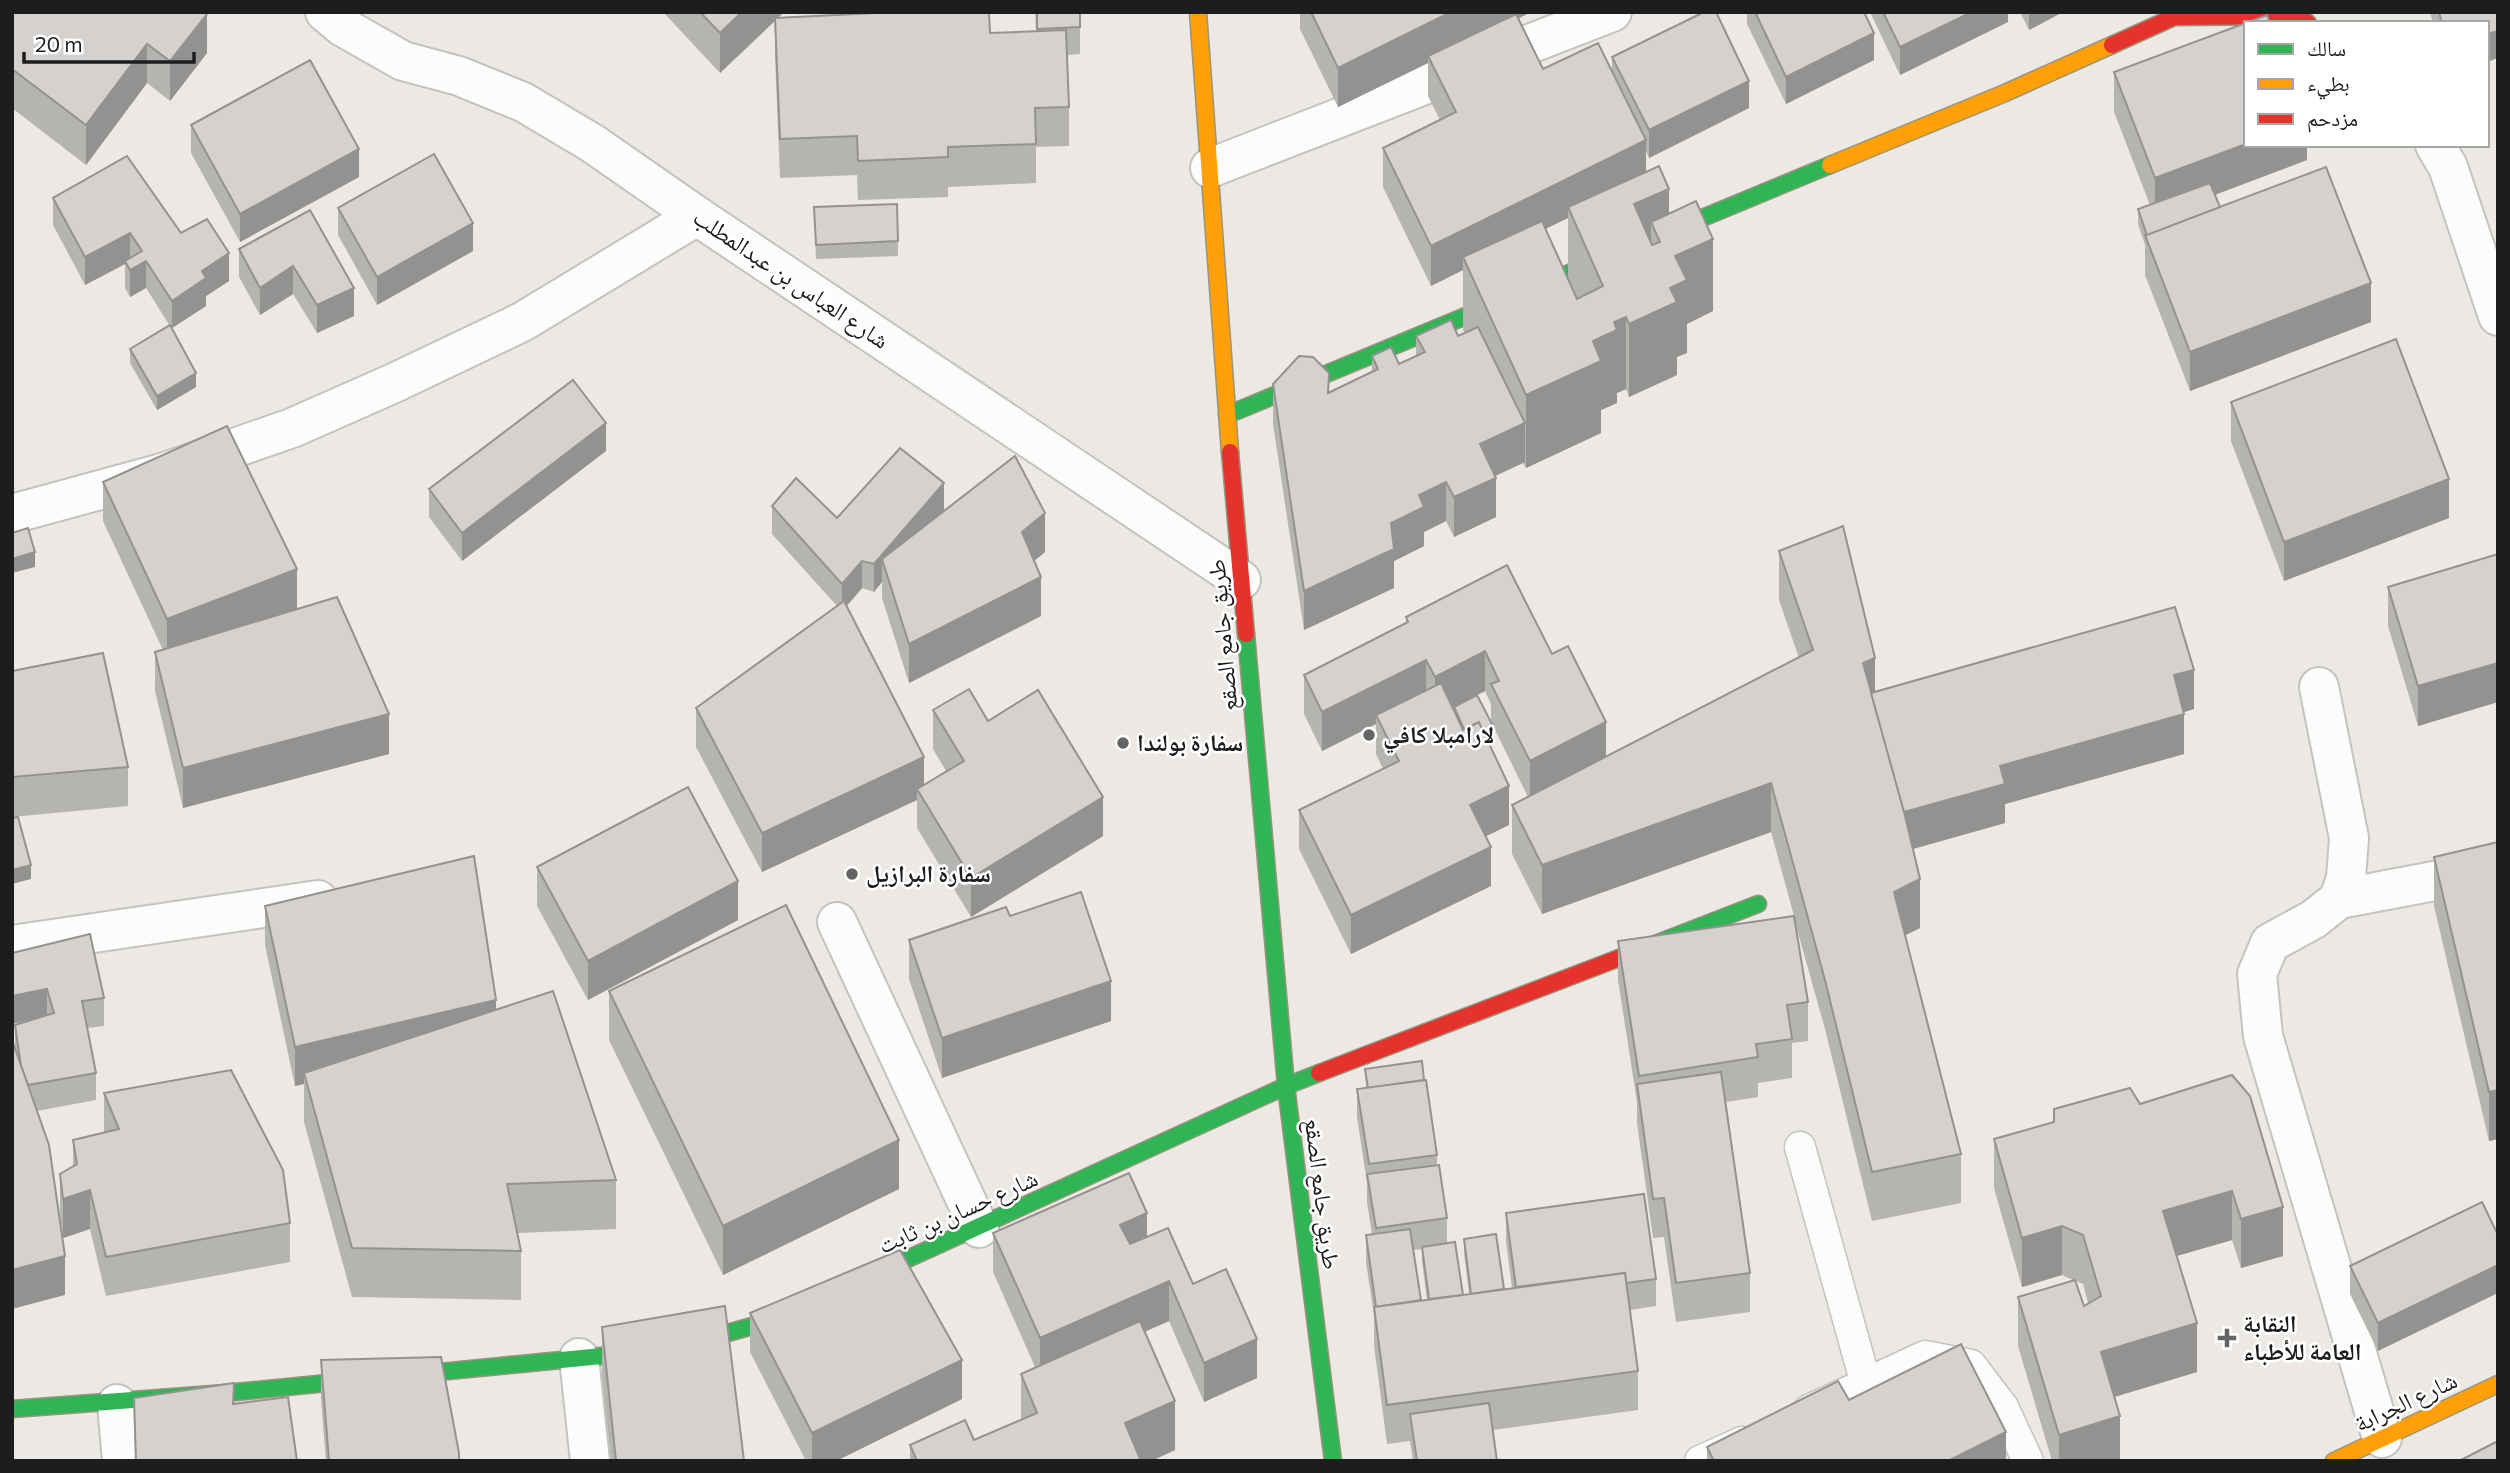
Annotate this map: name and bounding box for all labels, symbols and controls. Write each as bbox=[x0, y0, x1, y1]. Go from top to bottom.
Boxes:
scale bar bbox=[24, 21, 194, 65]
legend bbox=[2244, 21, 2489, 147]
text: 20 m bbox=[35, 31, 83, 56]
text: سالك bbox=[2307, 35, 2346, 60]
text: بطيء bbox=[2307, 70, 2350, 100]
text: مزدحم bbox=[2307, 105, 2358, 133]
street label: شارع العباس بن عبدالمطلب bbox=[687, 201, 895, 356]
street label: طريق جامع الصقع bbox=[1200, 558, 1245, 712]
place label: لارامبلا كافي bbox=[1383, 719, 1494, 754]
place label: سفارة بولندا bbox=[1137, 727, 1243, 757]
marker: لارامبلا كافي bbox=[1361, 727, 1377, 743]
marker: سفارة بولندا bbox=[1115, 735, 1131, 751]
place label: سفارة البرازيل bbox=[866, 858, 991, 888]
marker: سفارة البرازيل bbox=[844, 866, 860, 882]
street label: طريق جامع الصقع bbox=[1298, 1116, 1347, 1271]
street label: شارع حسان بن ثابت bbox=[873, 1162, 1043, 1261]
place label: النقابة العامة للأطباء bbox=[2243, 1308, 2362, 1366]
marker: النقابة العامة للأطباء bbox=[2217, 1328, 2237, 1348]
street label: شارع الجرابة bbox=[2349, 1364, 2462, 1439]

